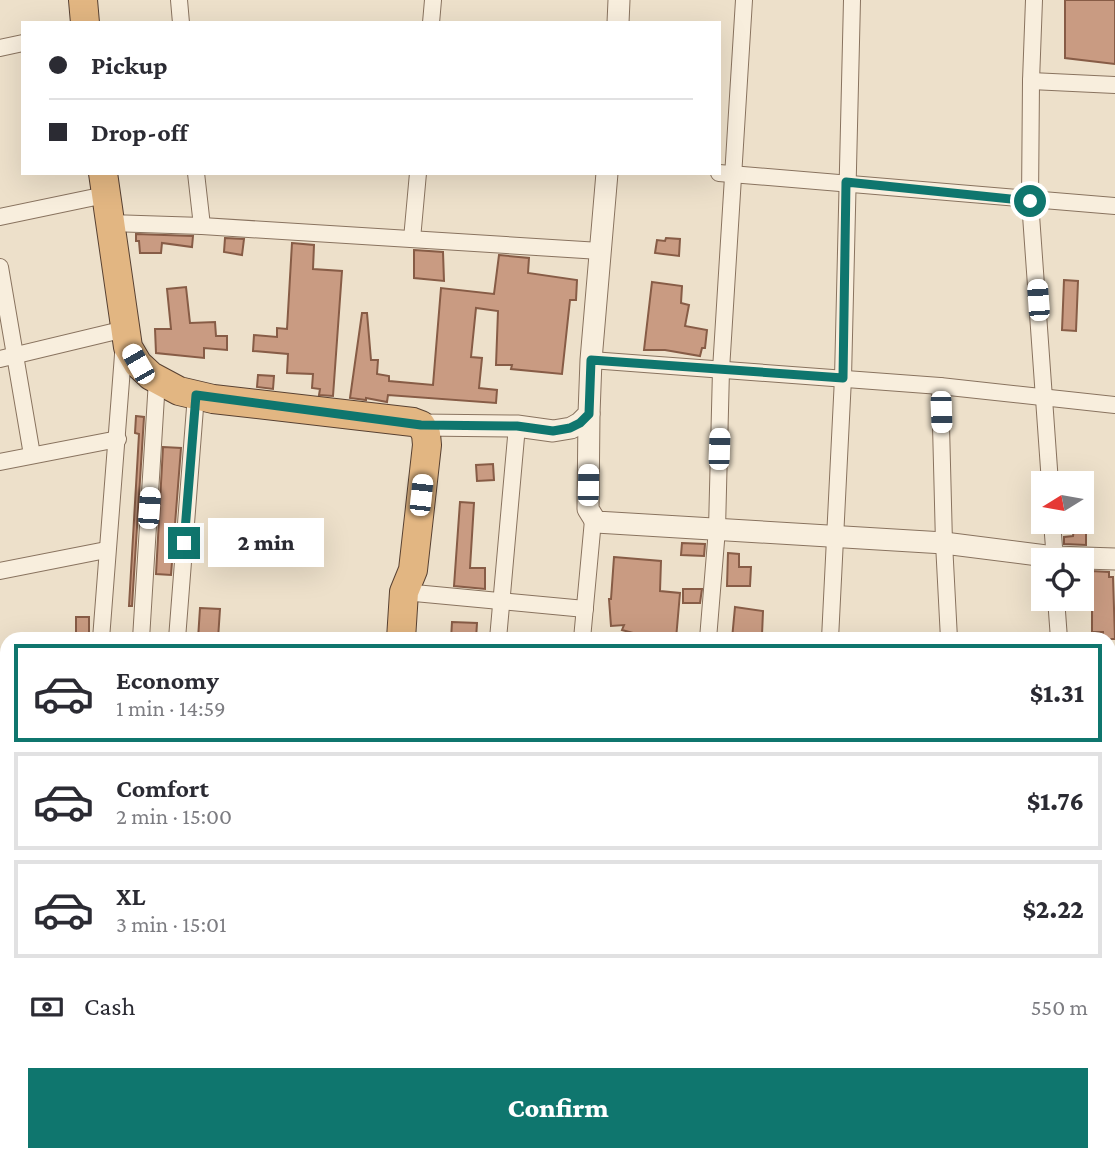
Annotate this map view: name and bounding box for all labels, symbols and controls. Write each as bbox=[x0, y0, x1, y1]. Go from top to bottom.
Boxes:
text: Pickup bbox=[91, 51, 168, 80]
text: Drop-off bbox=[91, 118, 188, 147]
route start bbox=[1014, 185, 1046, 217]
car bbox=[1027, 278, 1050, 322]
car bbox=[119, 341, 158, 387]
car bbox=[930, 391, 953, 433]
car bbox=[708, 428, 731, 470]
car bbox=[578, 464, 599, 506]
north arrow bbox=[1031, 471, 1094, 534]
map controls bbox=[1031, 471, 1094, 611]
car bbox=[409, 473, 434, 517]
car bbox=[138, 486, 161, 530]
callout: 2 min bbox=[208, 518, 324, 568]
route end bbox=[168, 527, 200, 559]
text: 2 min bbox=[238, 529, 294, 555]
button: locate bbox=[1031, 548, 1094, 611]
icon: car bbox=[32, 662, 95, 725]
text: Economy bbox=[116, 666, 219, 695]
text: $1.31 bbox=[1030, 679, 1084, 708]
text: 1 min · 14:59 bbox=[116, 695, 226, 721]
icon: car bbox=[32, 770, 95, 833]
text: Comfort bbox=[116, 774, 209, 803]
text: $1.76 bbox=[1027, 787, 1084, 816]
text: 2 min · 15:00 bbox=[116, 803, 232, 829]
icon: car bbox=[32, 878, 95, 941]
text: XL bbox=[116, 882, 145, 911]
text: $2.22 bbox=[1022, 895, 1084, 924]
text: 3 min · 15:01 bbox=[116, 911, 227, 937]
icon: cash bbox=[28, 988, 66, 1026]
text: Cash bbox=[84, 992, 135, 1021]
text: 550 m bbox=[1031, 994, 1088, 1020]
button: Confirm bbox=[28, 1068, 1088, 1148]

